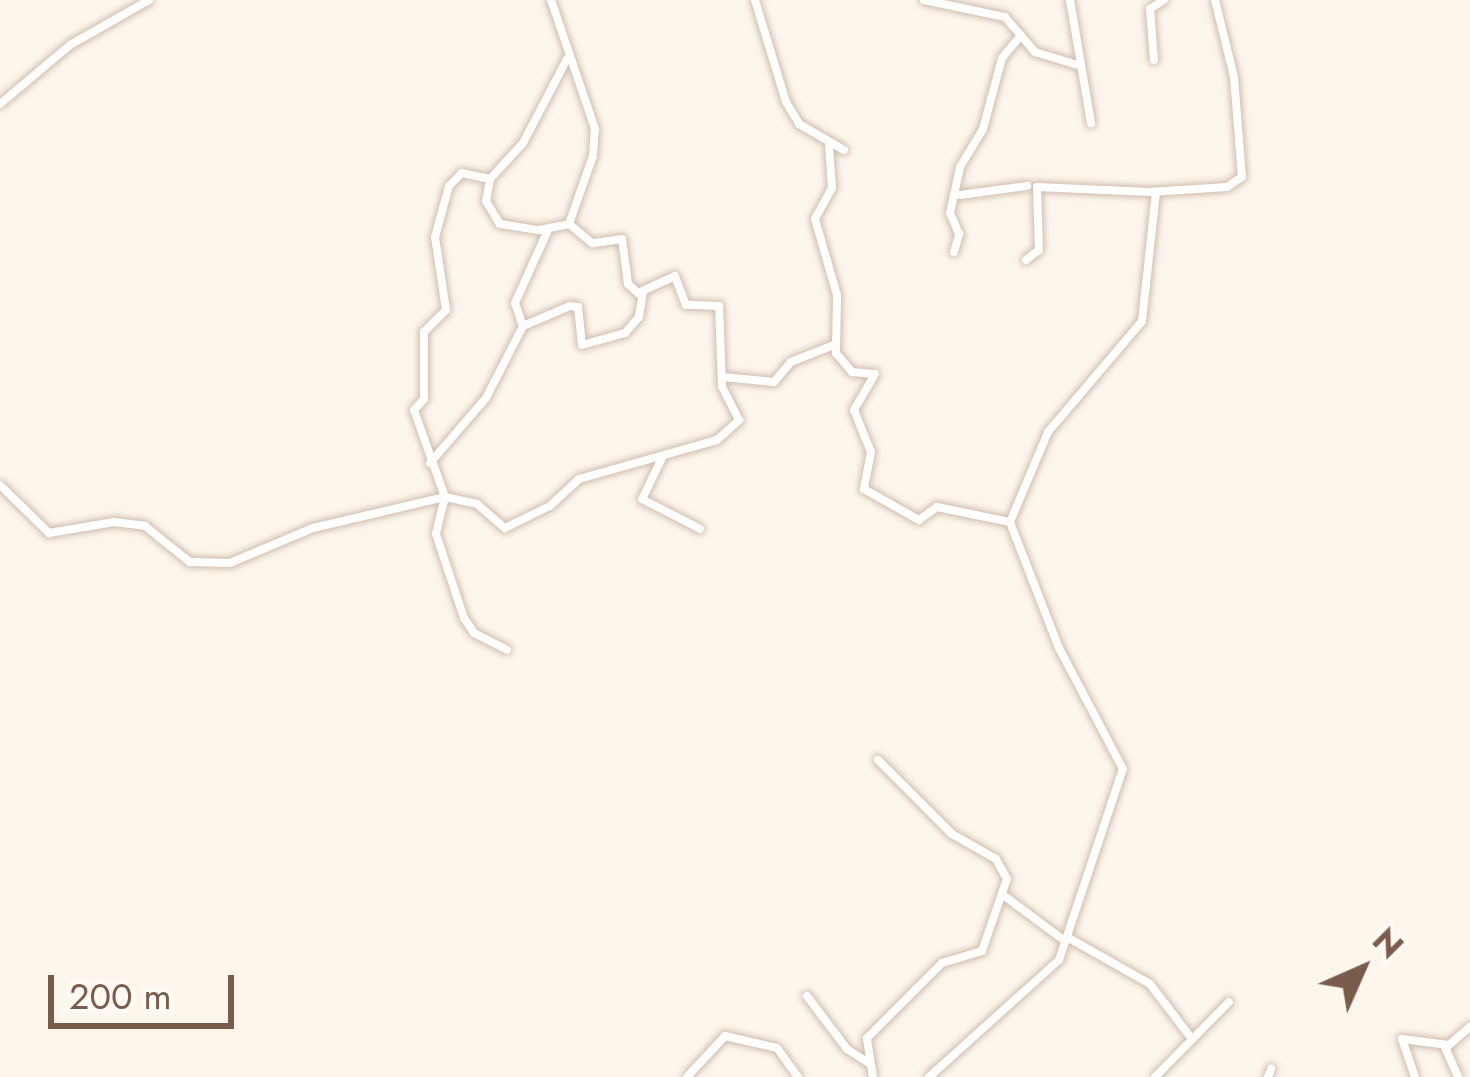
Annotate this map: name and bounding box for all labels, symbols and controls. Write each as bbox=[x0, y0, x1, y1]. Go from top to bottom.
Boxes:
north arrow bbox=[1302, 909, 1422, 1029]
text: N bbox=[1362, 917, 1414, 969]
scale bar bbox=[54, 951, 240, 1025]
text: 200 m bbox=[69, 970, 172, 1022]

